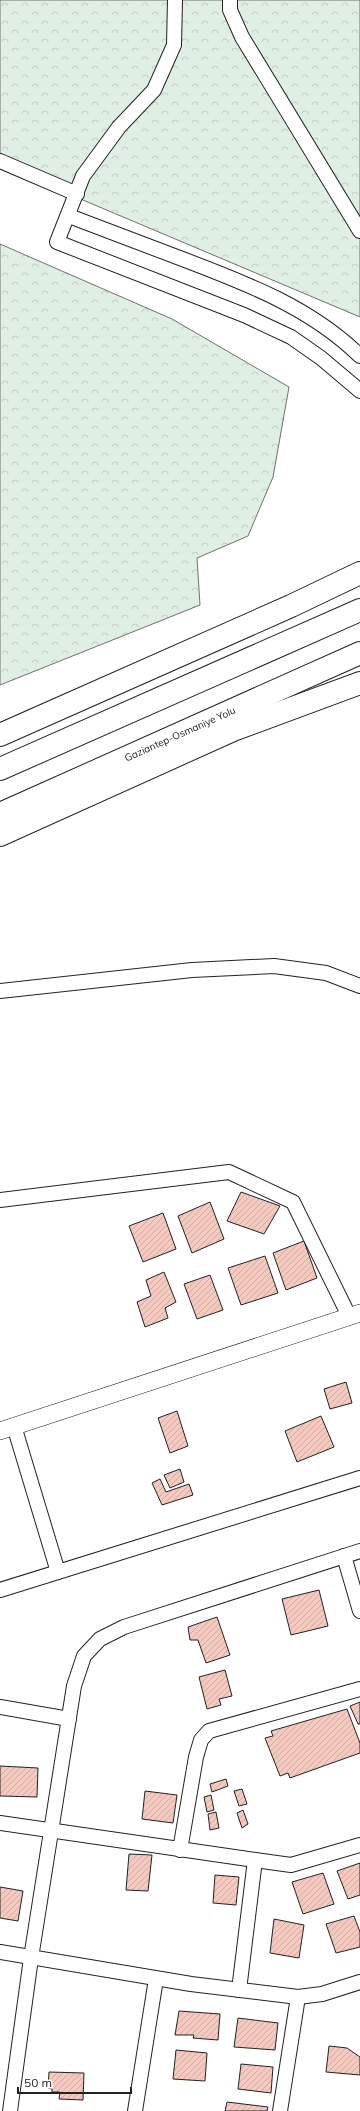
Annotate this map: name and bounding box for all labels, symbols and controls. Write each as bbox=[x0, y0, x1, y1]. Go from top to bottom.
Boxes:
street label: Gaziantep-Osmaniye Yolu bbox=[122, 704, 238, 764]
scale bar bbox=[18, 2069, 131, 2095]
text: 50 m bbox=[24, 2075, 52, 2090]

